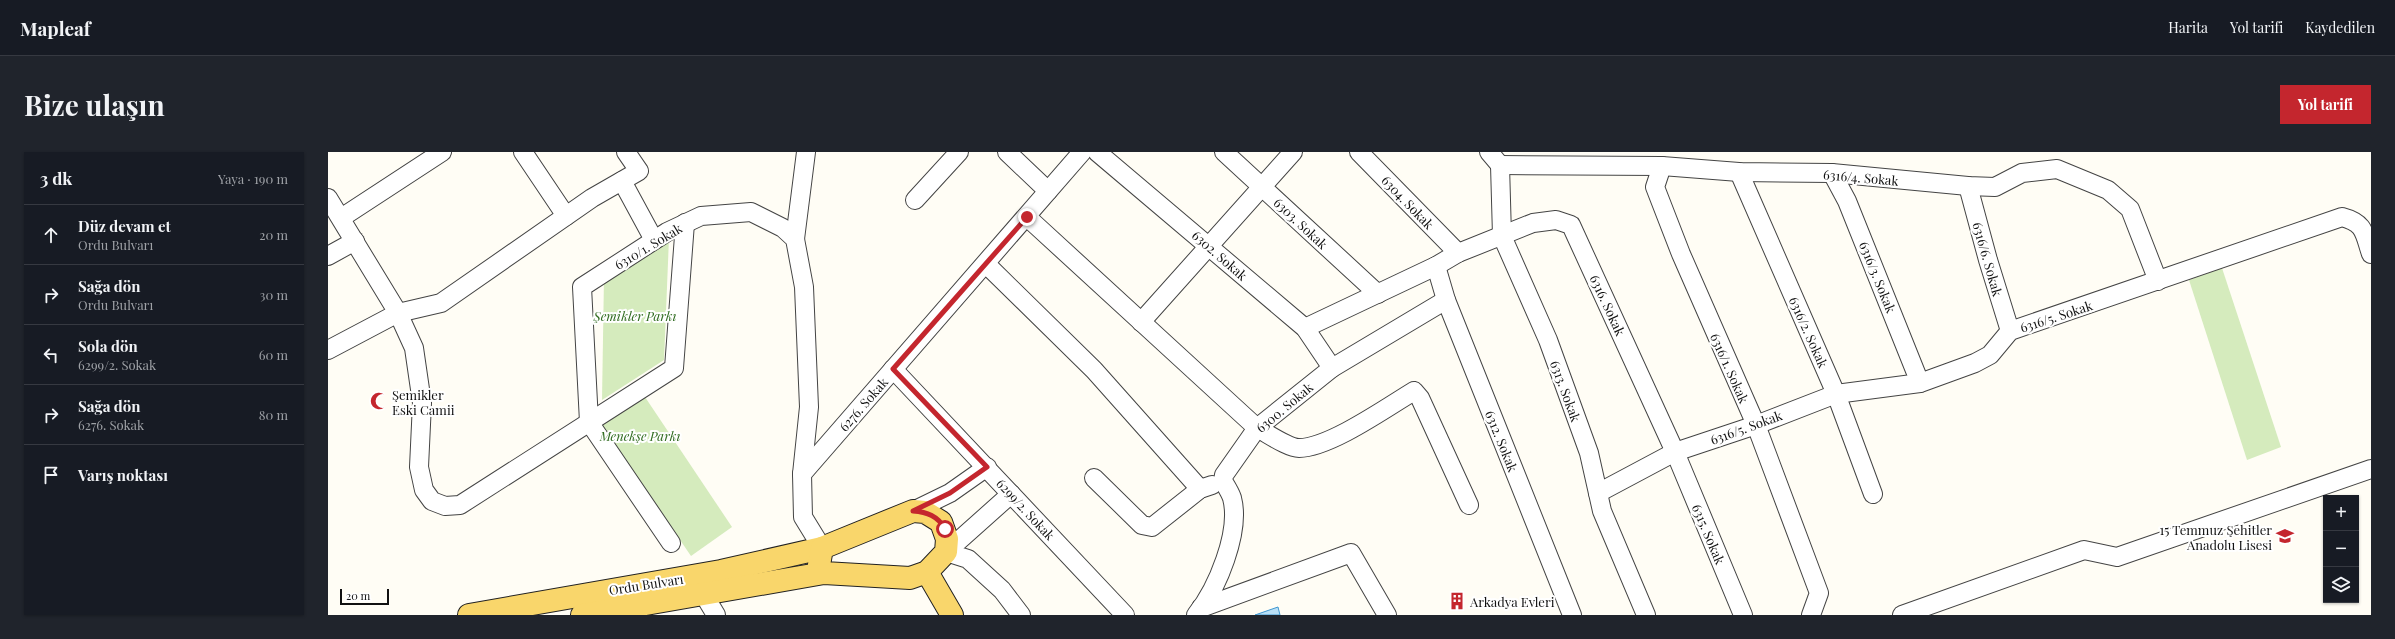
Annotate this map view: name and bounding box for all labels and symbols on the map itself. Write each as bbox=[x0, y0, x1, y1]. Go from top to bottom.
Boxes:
street label: 6316/4. Sokak bbox=[1823, 165, 1900, 189]
street label: 6304. Sokak bbox=[1378, 172, 1438, 233]
street label: 6303. Sokak bbox=[1271, 194, 1332, 253]
route end bbox=[1018, 208, 1036, 226]
street label: 6310/1. Sokak bbox=[611, 219, 686, 273]
street label: 6316/6. Sokak bbox=[1969, 220, 2007, 299]
street label: 6302. Sokak bbox=[1189, 226, 1252, 284]
street label: 6316/3. Sokak bbox=[1856, 239, 1900, 316]
street label: 6316. Sokak bbox=[1586, 272, 1630, 339]
street label: 6316/2. Sokak bbox=[1786, 294, 1833, 371]
street label: 6316/5. Sokak bbox=[2018, 296, 2095, 336]
park label: Şemikler Parkı bbox=[593, 307, 677, 324]
street label: 6316/1. Sokak bbox=[1707, 330, 1753, 406]
street label: 6313. Sokak bbox=[1547, 358, 1585, 425]
street label: 6276. Sokak bbox=[835, 373, 892, 435]
street label: 6300. Sokak bbox=[1252, 378, 1317, 436]
place label: Şemikler Eski Camii bbox=[392, 386, 455, 418]
mosque icon: Şemikler Eski Camii bbox=[369, 391, 389, 411]
street label: 6316/5. Sokak bbox=[1708, 406, 1785, 448]
street label: 6312. Sokak bbox=[1482, 408, 1522, 475]
park label: Menekşe Parkı bbox=[599, 427, 680, 444]
street label: 6299/2. Sokak bbox=[993, 475, 1059, 544]
street label: 6315. Sokak bbox=[1689, 501, 1730, 567]
route start bbox=[936, 520, 954, 538]
place label: 15 Temmuz Şehitler Anadolu Lisesi bbox=[2159, 521, 2272, 553]
school or university icon: 15 Temmuz Şehitler Anadolu Lisesi bbox=[2275, 526, 2295, 546]
street label: Ordu Bulvarı bbox=[608, 570, 685, 598]
scale bar bbox=[340, 587, 389, 606]
building icon: Arkadya Evleri bbox=[1447, 591, 1467, 611]
place label: Arkadya Evleri bbox=[1469, 593, 1555, 610]

